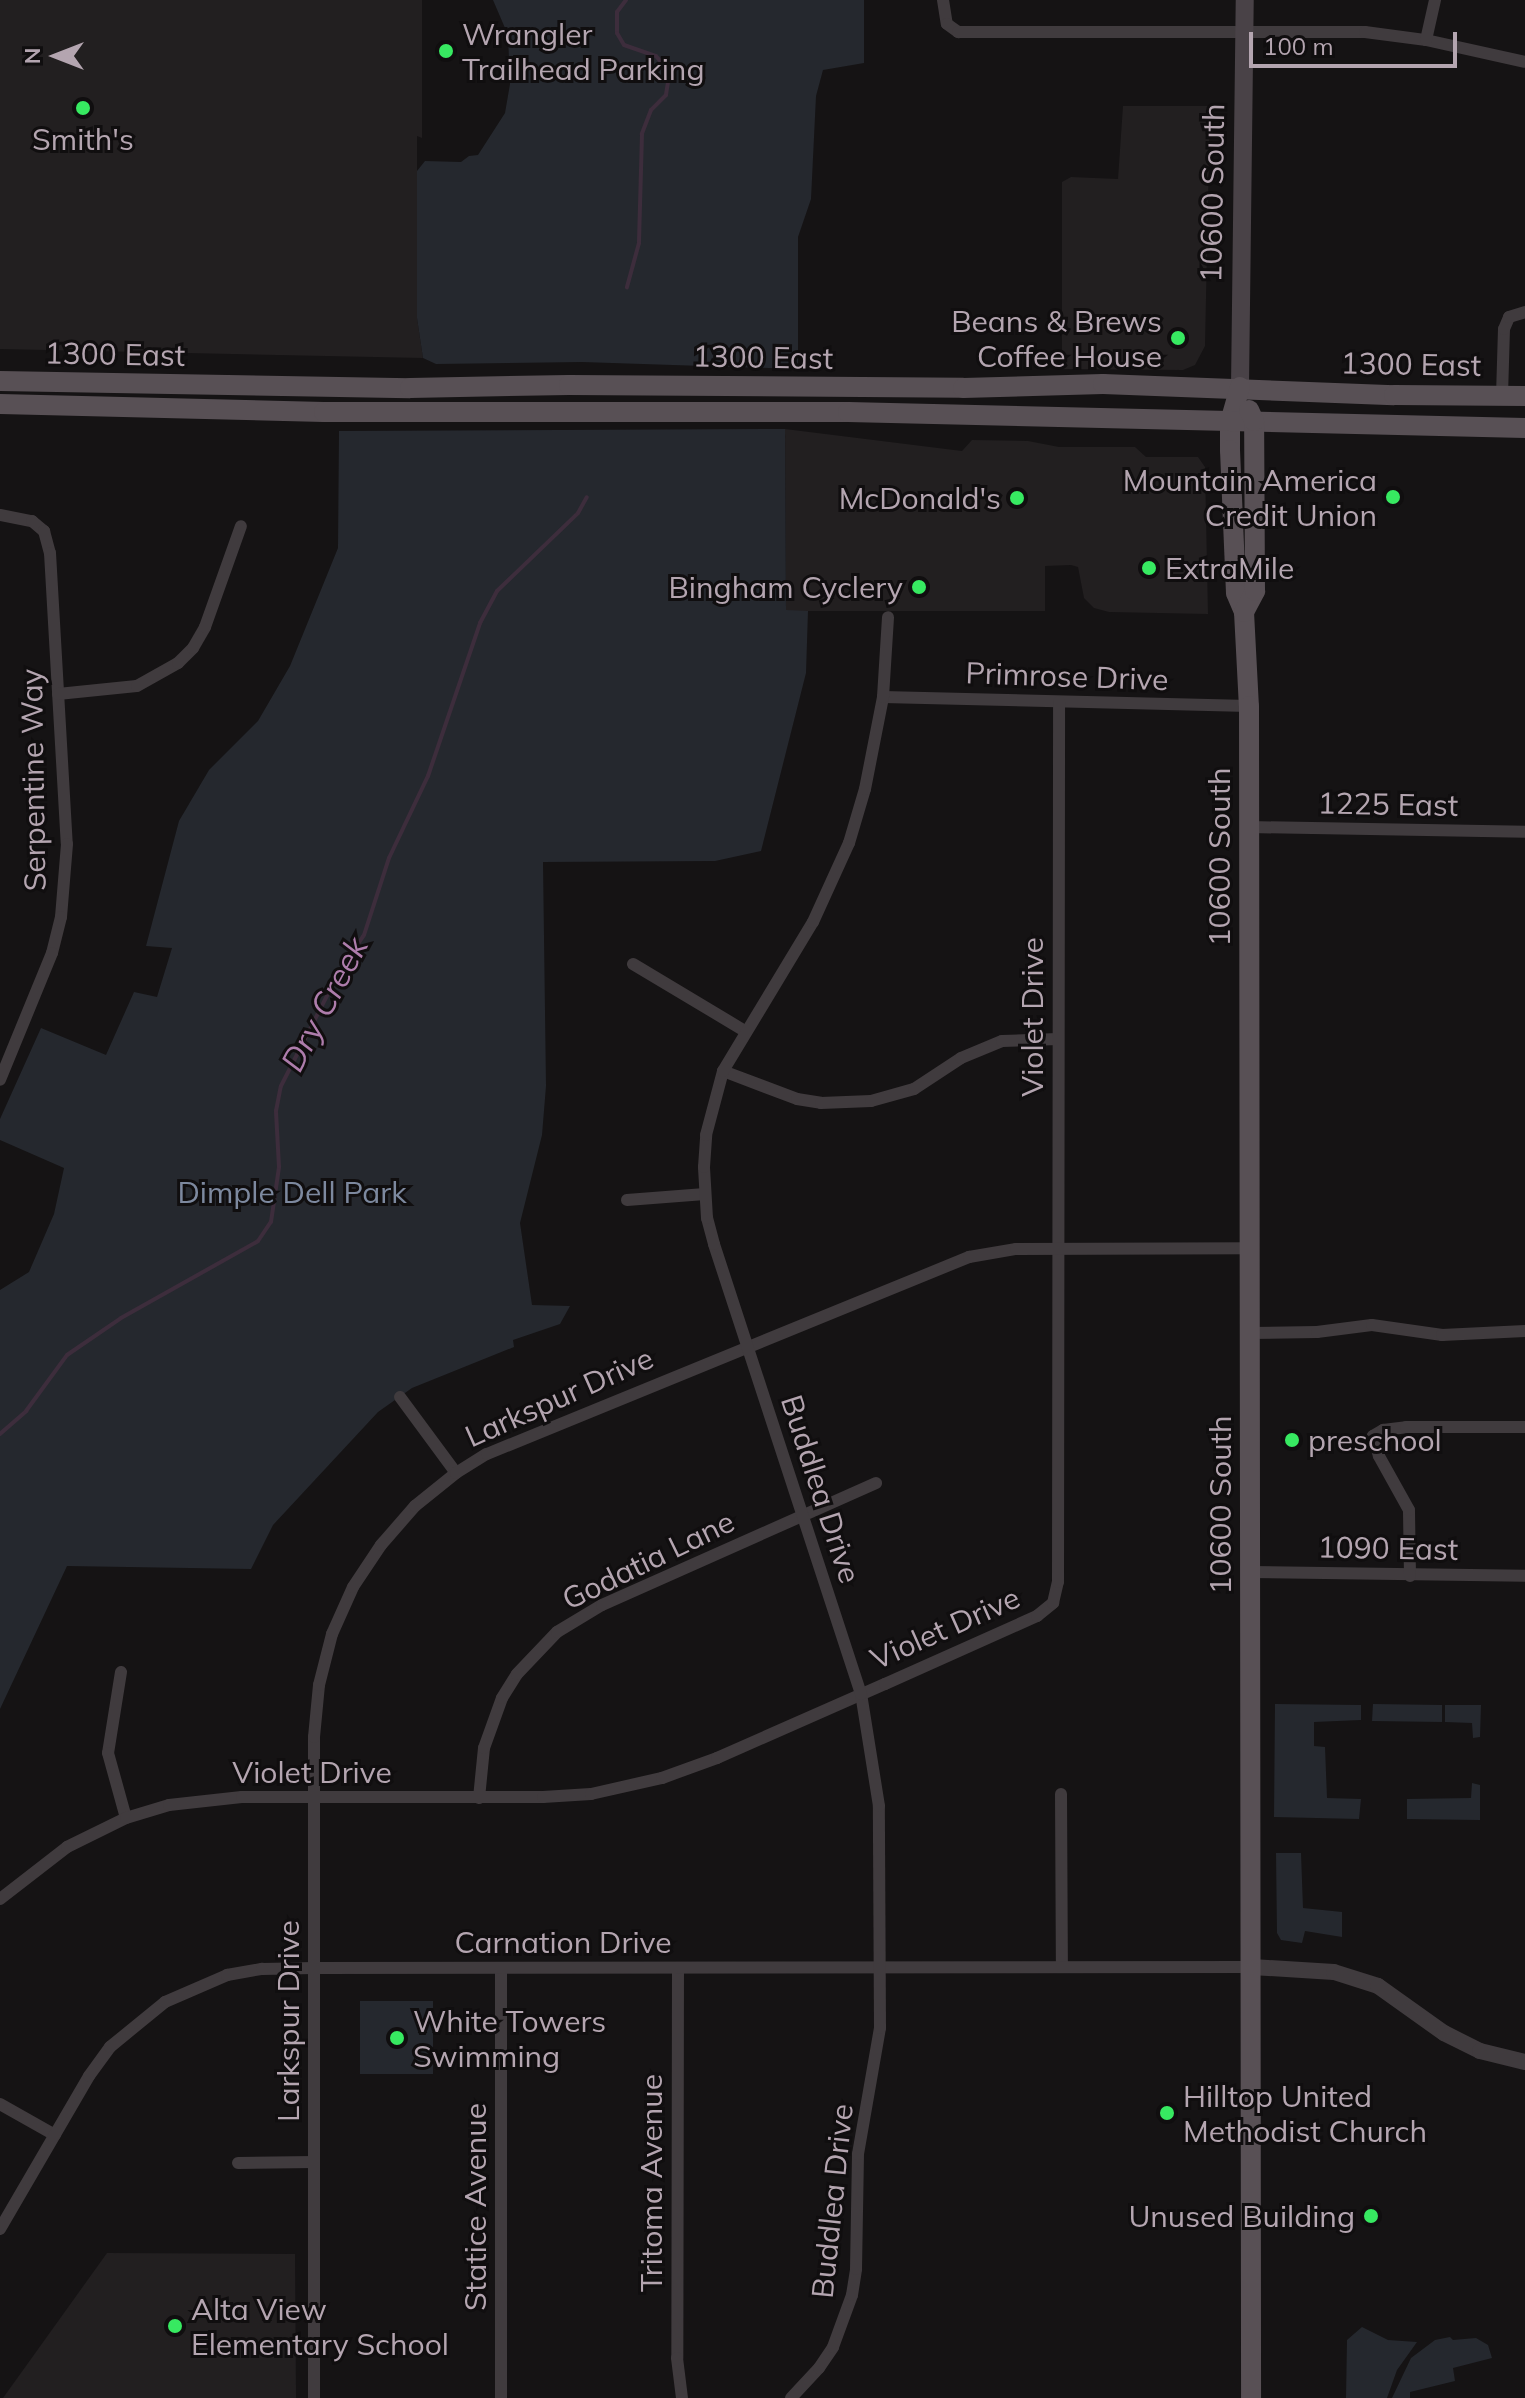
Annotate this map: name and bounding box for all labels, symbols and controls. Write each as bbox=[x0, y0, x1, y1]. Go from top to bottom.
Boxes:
north arrow bbox=[16, 16, 96, 96]
place label: Wrangler Trailhead Parking bbox=[462, 16, 705, 86]
scale bar bbox=[1253, 16, 1461, 66]
text: 100 m bbox=[1263, 31, 1334, 61]
marker: Wrangler Trailhead Parking bbox=[437, 42, 455, 60]
text: N bbox=[18, 48, 46, 64]
marker: Smith's bbox=[74, 99, 92, 117]
street label: 10600 South bbox=[1192, 103, 1232, 283]
place label: Smith's bbox=[32, 121, 134, 157]
place label: Beans & Brews Coffee House bbox=[951, 303, 1162, 374]
marker: Beans & Brews Coffee House bbox=[1169, 329, 1187, 347]
street label: 1300 East bbox=[44, 335, 186, 373]
street label: 1300 East bbox=[692, 338, 834, 376]
street label: 1300 East bbox=[1340, 345, 1482, 383]
place label: Mountain America Credit Union bbox=[1123, 462, 1377, 532]
place label: McDonald's bbox=[839, 480, 1001, 516]
marker: Mountain America Credit Union bbox=[1384, 488, 1402, 506]
marker: McDonald's bbox=[1008, 489, 1026, 507]
place label: ExtraMile bbox=[1165, 550, 1294, 586]
marker: ExtraMile bbox=[1140, 559, 1158, 577]
place label: Bingham Cyclery bbox=[668, 569, 903, 605]
marker: Bingham Cyclery bbox=[910, 578, 928, 596]
street label: Primrose Drive bbox=[965, 654, 1169, 698]
street label: Serpentine Way bbox=[13, 668, 53, 892]
street label: 10600 South bbox=[1201, 767, 1237, 947]
street label: 1225 East bbox=[1317, 785, 1459, 823]
water label: Dry Creek bbox=[273, 930, 375, 1078]
street label: Violet Drive bbox=[1014, 937, 1050, 1097]
park label: Dimple Dell Park bbox=[177, 1174, 407, 1210]
street label: Larkspur Drive bbox=[460, 1340, 658, 1454]
street label: Buddlea Drive bbox=[774, 1390, 868, 1588]
street label: 10600 South bbox=[1202, 1415, 1238, 1595]
place label: preschool bbox=[1308, 1422, 1442, 1458]
marker: preschool bbox=[1283, 1431, 1301, 1449]
street label: Godatia Lane bbox=[556, 1503, 740, 1617]
street label: 1090 East bbox=[1317, 1529, 1459, 1567]
street label: Violet Drive bbox=[865, 1579, 1025, 1677]
street label: Violet Drive bbox=[232, 1754, 392, 1790]
street label: Larkspur Drive bbox=[270, 1920, 306, 2122]
street label: Carnation Drive bbox=[454, 1924, 672, 1960]
place label: White Towers Swimming bbox=[413, 2003, 606, 2074]
marker: White Towers Swimming bbox=[388, 2029, 406, 2047]
street label: Tritoma Avenue bbox=[633, 2074, 669, 2292]
place label: Hilltop United Methodist Church bbox=[1183, 2078, 1427, 2148]
street label: Buddlea Drive bbox=[804, 2102, 860, 2300]
street label: Statice Avenue bbox=[457, 2103, 493, 2311]
marker: Hilltop United Methodist Church bbox=[1158, 2104, 1176, 2122]
place label: Unused Building bbox=[1128, 2198, 1355, 2234]
marker: Unused Building bbox=[1362, 2207, 1380, 2225]
place label: Alta View Elementary School bbox=[191, 2291, 449, 2362]
marker: Alta View Elementary School bbox=[166, 2317, 184, 2335]

